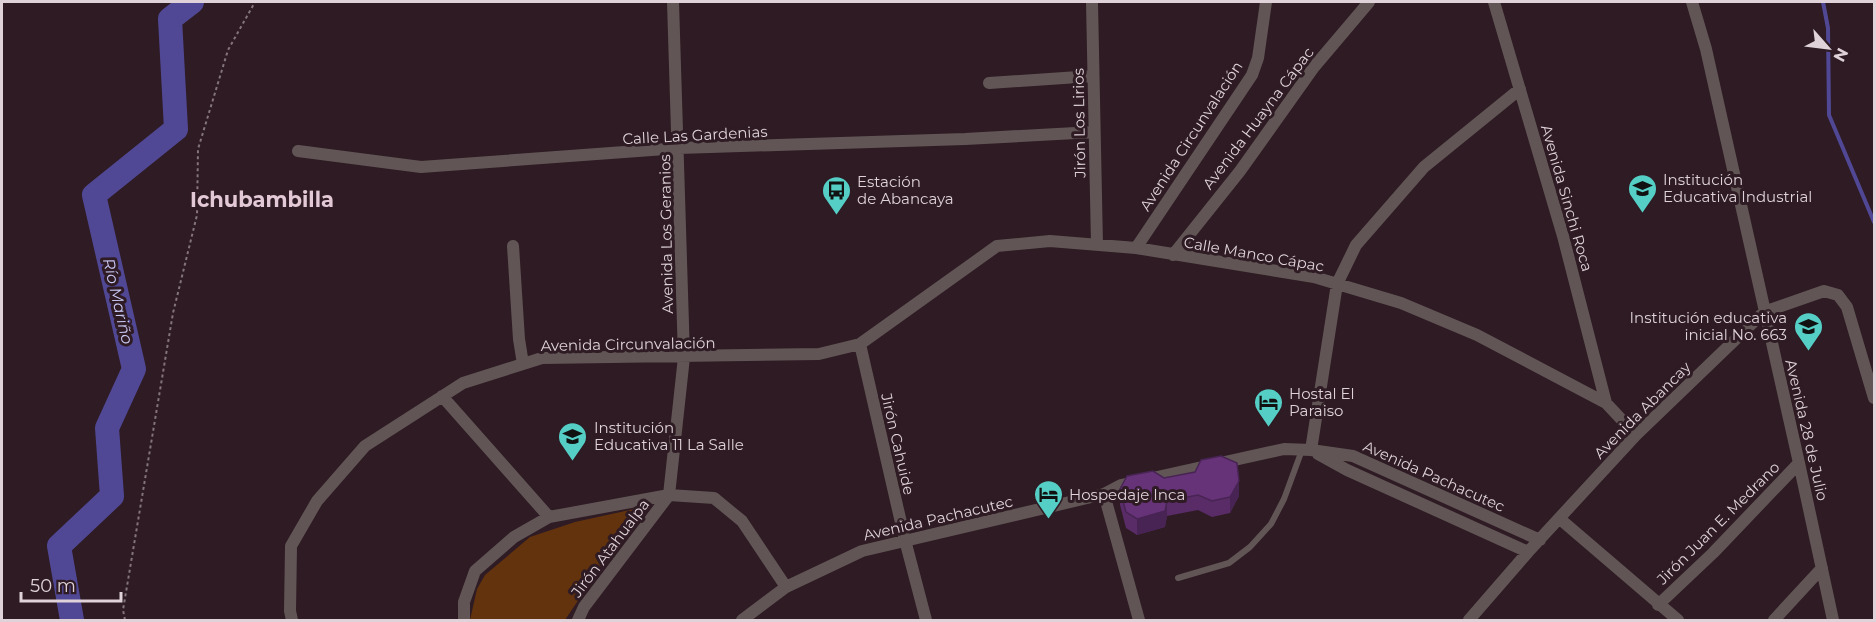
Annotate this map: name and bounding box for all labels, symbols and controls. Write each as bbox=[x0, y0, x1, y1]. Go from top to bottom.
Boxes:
north arrow bbox=[1798, 18, 1858, 78]
street label: Avenida Huayna Cápac bbox=[1198, 43, 1318, 193]
text: N bbox=[1829, 45, 1852, 65]
street label: Avenida Circunvalación bbox=[1135, 57, 1247, 215]
street label: Jirón Los Lirios bbox=[1069, 68, 1089, 179]
street label: Calle Las Gardenias bbox=[622, 122, 768, 148]
street label: Avenida Sinchi Roca bbox=[1537, 122, 1597, 274]
street label: Avenida Los Geranios bbox=[655, 154, 677, 314]
place label: Institución Educativa Industrial bbox=[1663, 170, 1812, 206]
place label: Estación de Abancaya bbox=[857, 172, 954, 208]
school or university icon: Institución Educativa Industrial bbox=[1626, 172, 1658, 214]
bus stop icon: Estación de Abancaya bbox=[820, 174, 852, 216]
district label: Ichubambilla bbox=[190, 187, 334, 212]
street label: Calle Manco Cápac bbox=[1182, 232, 1326, 276]
water label: Río Mariño bbox=[99, 256, 137, 346]
place label: Institución educativa inicial No. 663 bbox=[1630, 308, 1787, 344]
school or university icon: Institución educativa inicial No. 663 bbox=[1792, 310, 1824, 352]
street label: Avenida Circunvalación bbox=[540, 333, 716, 355]
street label: Avenida Abancay bbox=[1590, 357, 1695, 462]
street label: Avenida 28 de Julio bbox=[1781, 357, 1833, 503]
place label: Hostal El Paraiso bbox=[1289, 384, 1355, 420]
hotel icon: Hostal El Paraiso bbox=[1252, 386, 1284, 428]
street label: Jirón Cahuide bbox=[877, 390, 919, 497]
place label: Institución Educativa 11 La Salle bbox=[594, 418, 744, 454]
school or university icon: Institución Educativa 11 La Salle bbox=[557, 420, 589, 462]
street label: Avenida Pachacutec bbox=[1360, 436, 1508, 516]
street label: Jirón Juan E. Medrano bbox=[1652, 458, 1783, 589]
hotel icon: Hospedaje Inca bbox=[1032, 478, 1064, 520]
place label: Hospedaje Inca bbox=[1069, 485, 1185, 504]
street label: Avenida Pachacutec bbox=[861, 492, 1015, 544]
street label: Jirón Atahualpa bbox=[566, 495, 653, 602]
scale bar bbox=[21, 565, 122, 603]
text: 50 m bbox=[30, 575, 76, 597]

